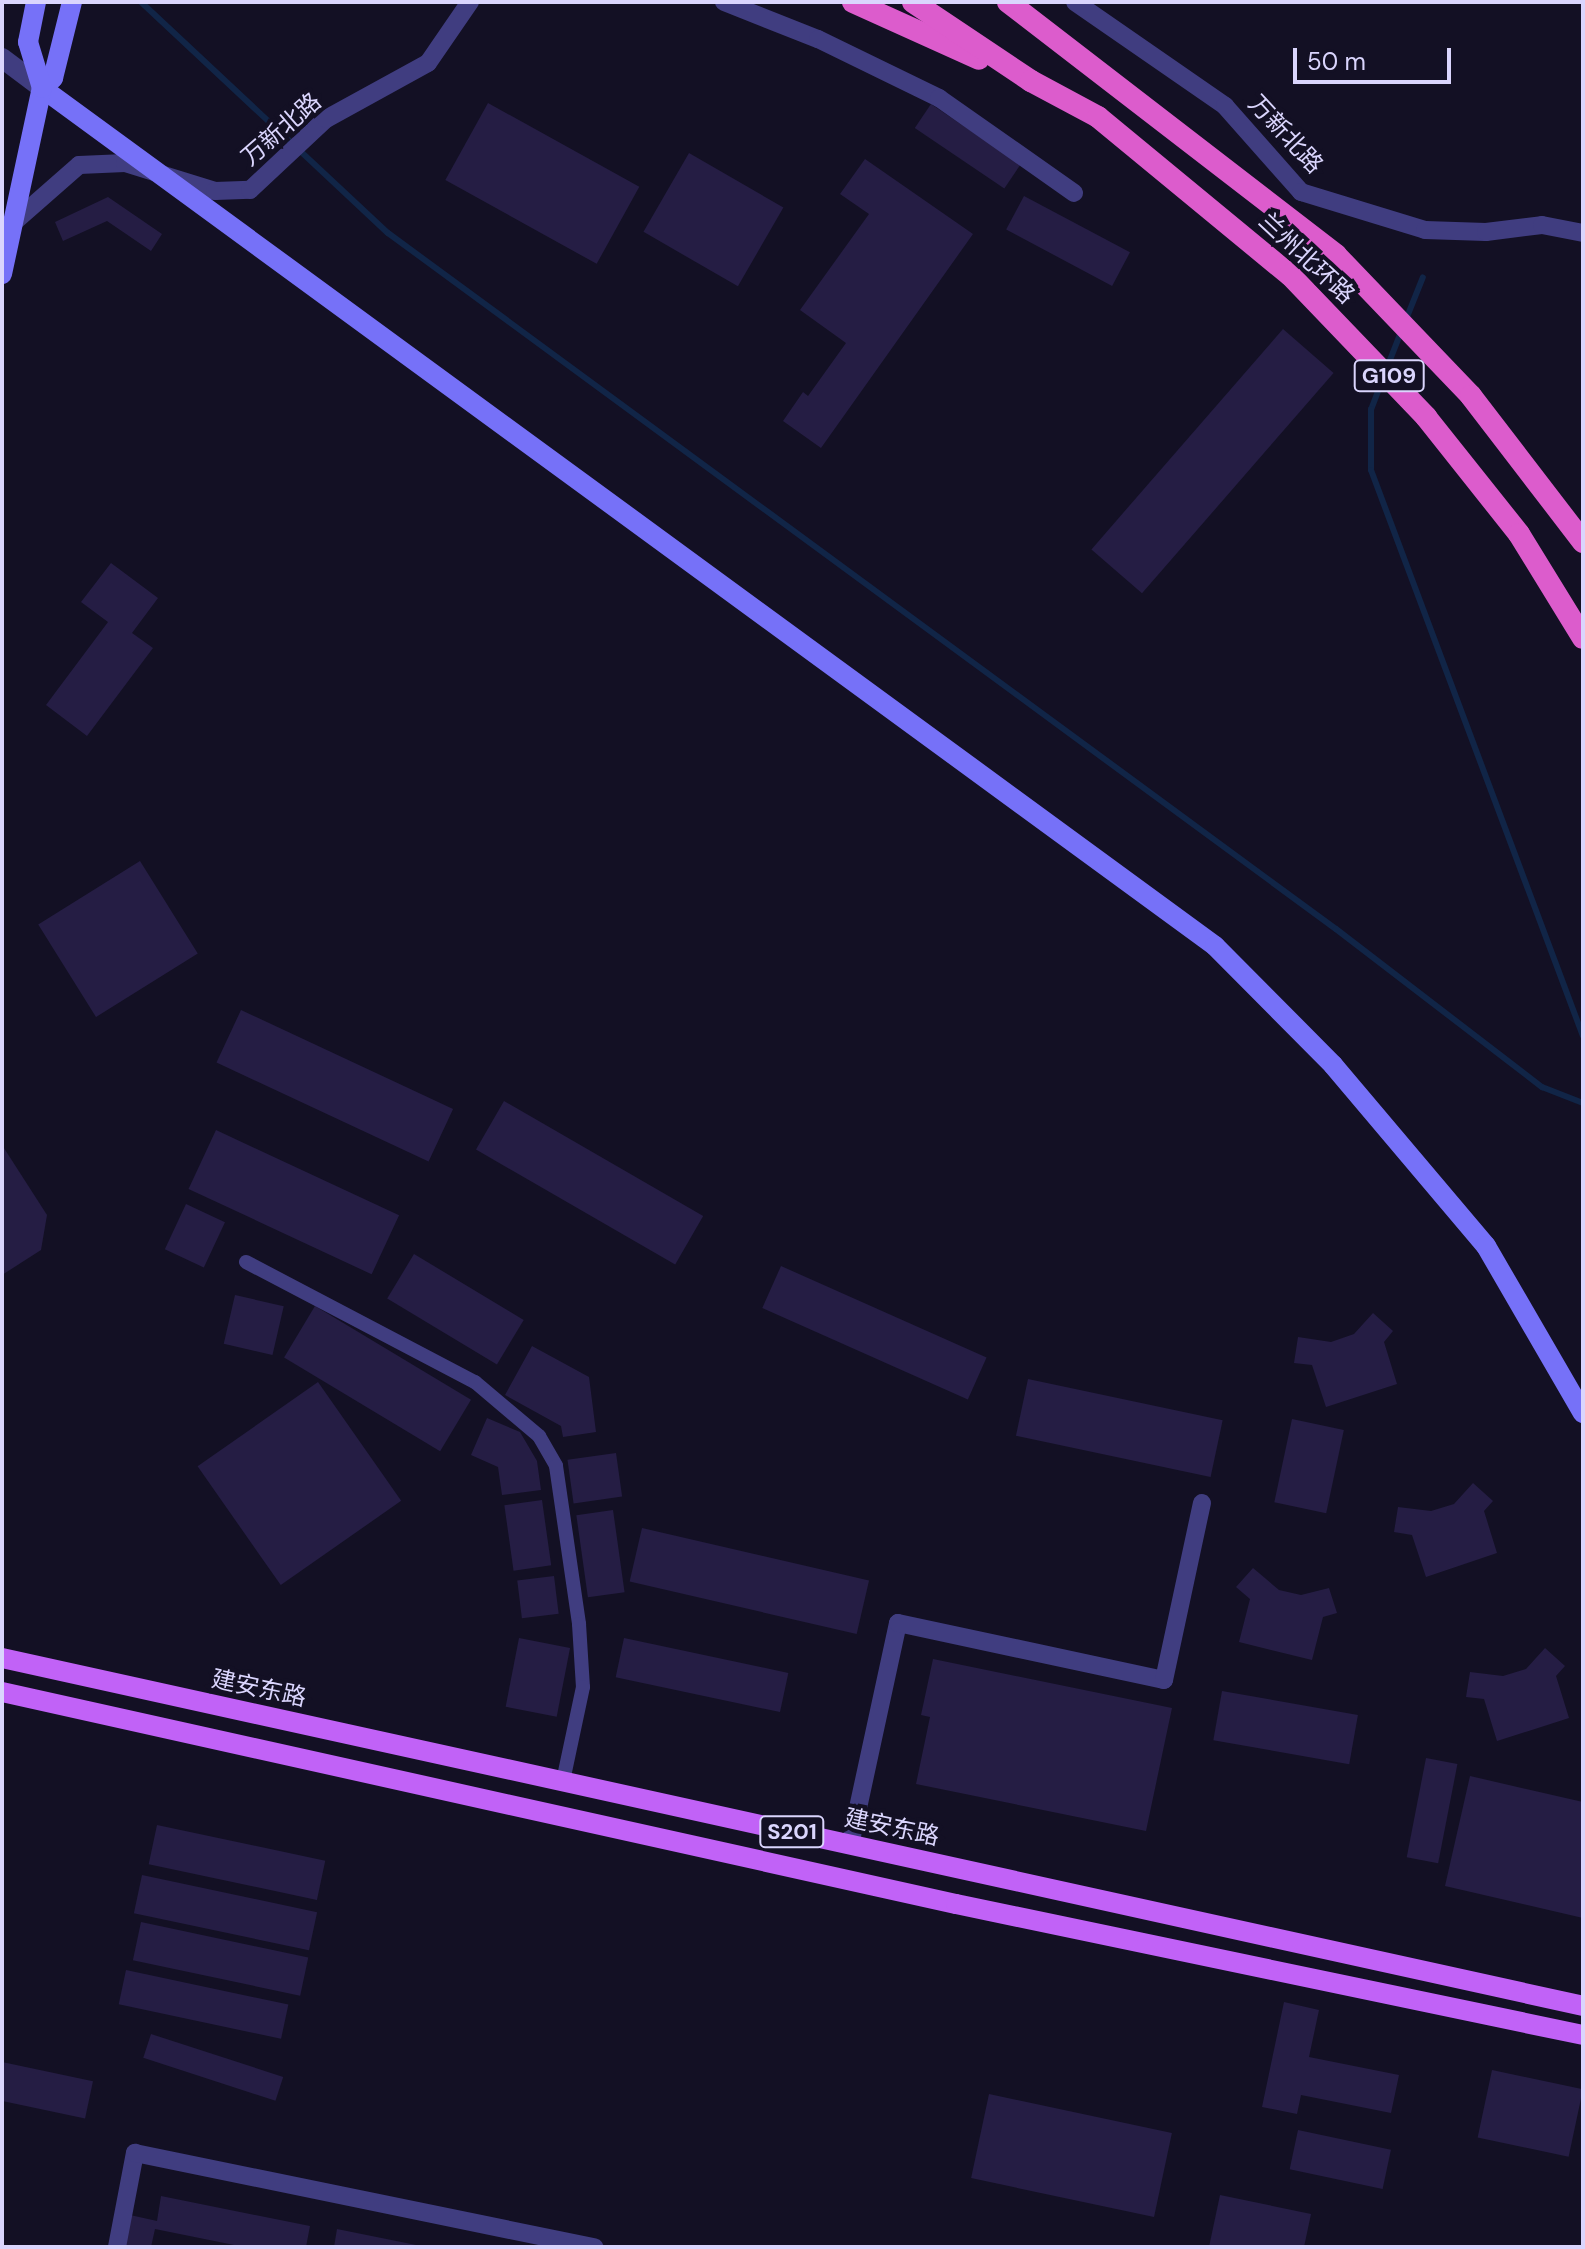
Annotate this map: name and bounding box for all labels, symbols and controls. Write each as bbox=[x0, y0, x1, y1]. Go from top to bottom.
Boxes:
scale bar bbox=[1297, 32, 1455, 82]
text: 50 m bbox=[1307, 46, 1366, 77]
street label: 万新北路 bbox=[235, 87, 327, 171]
street label: 万新北路 bbox=[1243, 89, 1329, 179]
street label: 兰州北环路 bbox=[1253, 207, 1361, 309]
road number: G109 bbox=[1353, 358, 1425, 394]
street label: 建安东路 bbox=[209, 1664, 309, 1712]
street label: 建安东路 bbox=[842, 1803, 942, 1851]
road number: S201 bbox=[758, 1814, 826, 1850]

